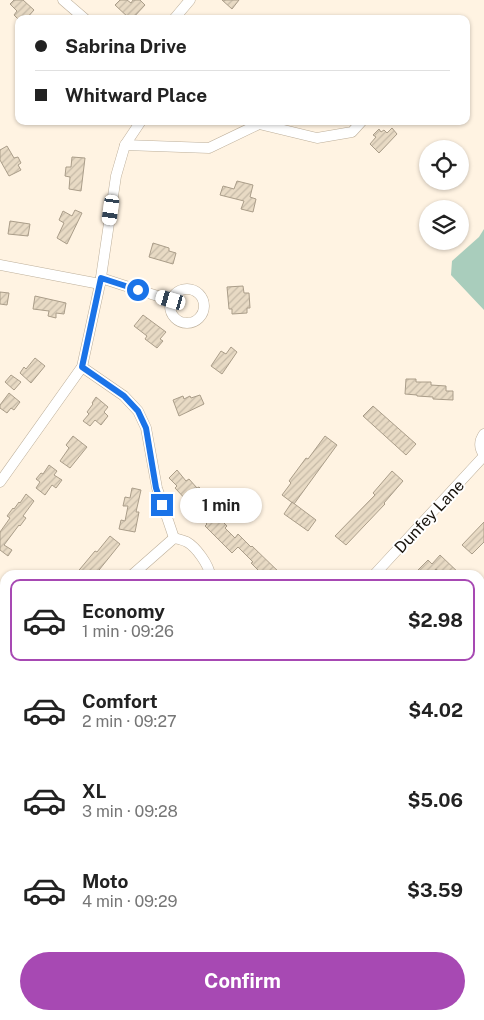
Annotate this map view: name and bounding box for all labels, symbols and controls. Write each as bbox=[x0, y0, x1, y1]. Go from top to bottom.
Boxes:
text: Sabrina Drive bbox=[65, 35, 187, 57]
text: Whitward Place bbox=[65, 84, 207, 106]
map controls bbox=[419, 140, 469, 250]
button: locate bbox=[419, 140, 469, 190]
car bbox=[101, 194, 120, 226]
button: layers bbox=[419, 200, 469, 250]
route start bbox=[127, 279, 149, 301]
car bbox=[154, 289, 187, 311]
street label: Dunfey Lane bbox=[391, 476, 468, 557]
callout: 1 min bbox=[180, 488, 262, 522]
route end bbox=[151, 494, 173, 516]
text: 1 min bbox=[202, 496, 240, 515]
icon: car bbox=[22, 598, 67, 643]
text: Economy bbox=[82, 600, 165, 622]
text: $2.98 bbox=[408, 609, 463, 631]
text: 1 min · 09:26 bbox=[82, 622, 174, 641]
icon: car bbox=[22, 688, 67, 733]
text: Comfort bbox=[82, 690, 158, 712]
text: $4.02 bbox=[408, 699, 463, 721]
text: 2 min · 09:27 bbox=[82, 712, 177, 731]
icon: car bbox=[22, 778, 67, 823]
text: XL bbox=[82, 780, 107, 802]
text: $5.06 bbox=[407, 789, 463, 811]
text: 3 min · 09:28 bbox=[82, 802, 178, 821]
icon: car bbox=[22, 868, 67, 913]
text: Moto bbox=[82, 870, 128, 892]
text: $3.59 bbox=[407, 879, 463, 901]
text: 4 min · 09:29 bbox=[82, 892, 178, 911]
button: Confirm bbox=[20, 952, 465, 1010]

